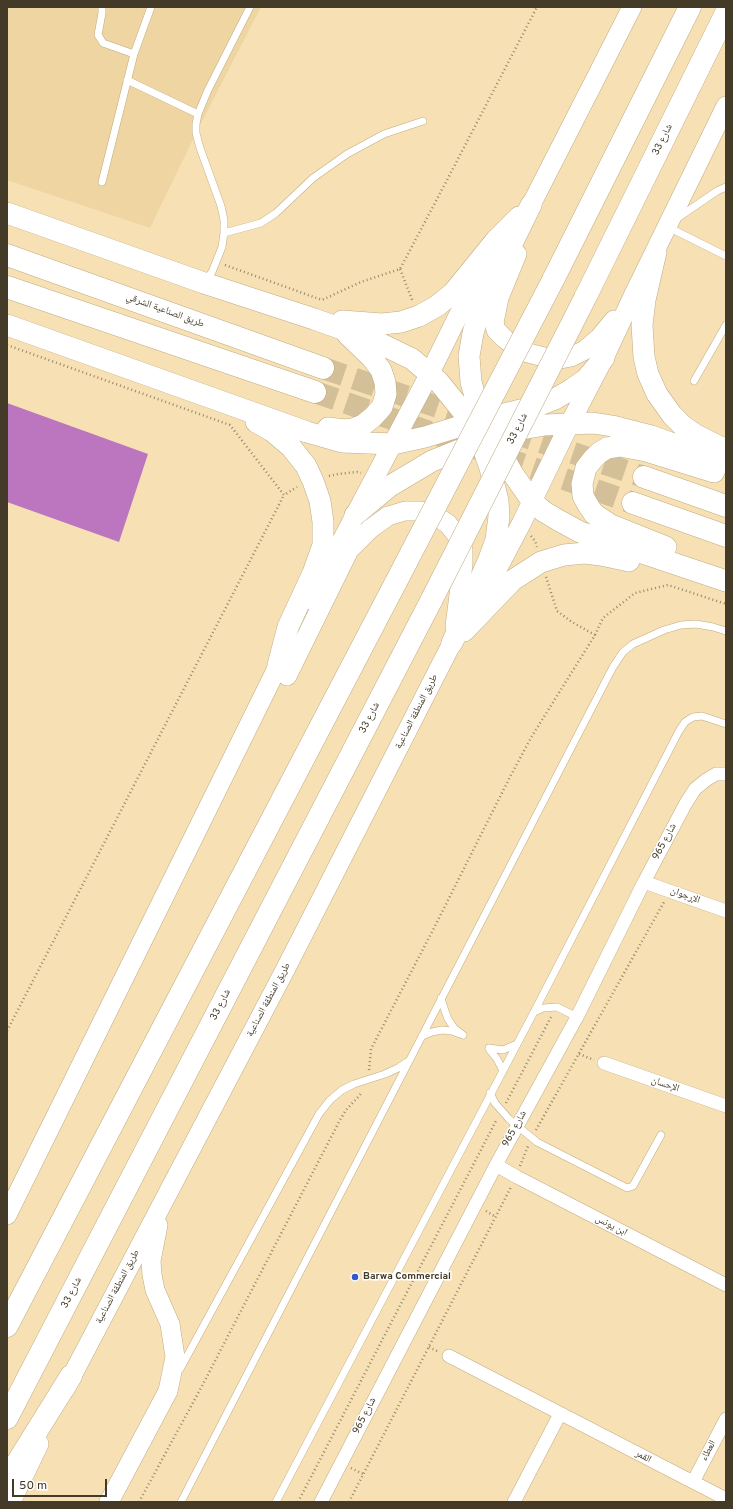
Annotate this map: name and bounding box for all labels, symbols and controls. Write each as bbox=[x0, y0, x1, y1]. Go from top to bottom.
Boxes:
street label: شارع 33 bbox=[650, 122, 676, 158]
street label: طريق الصناعية الشرقي bbox=[124, 291, 206, 331]
street label: شارع 33 bbox=[505, 411, 531, 447]
street label: طريق المنطقة الصناعية bbox=[393, 673, 441, 751]
street label: شارع 33 bbox=[357, 700, 383, 736]
street label: شارع 965 bbox=[650, 822, 680, 862]
street label: الإرجوان bbox=[669, 885, 701, 907]
street label: طريق المنطقة الصناعية bbox=[244, 961, 294, 1039]
street label: شارع 33 bbox=[208, 987, 234, 1023]
street label: الإحسان bbox=[649, 1075, 681, 1095]
street label: شارع 965 bbox=[500, 1109, 530, 1149]
street label: ابن يونس bbox=[593, 1213, 629, 1239]
street label: طريق المنطقة الصناعية bbox=[93, 1248, 143, 1326]
place label: Barwa Commercial bbox=[363, 1271, 451, 1283]
marker: Barwa Commercial bbox=[350, 1272, 360, 1282]
street label: شارع 33 bbox=[59, 1275, 85, 1311]
street label: شارع 965 bbox=[351, 1396, 379, 1436]
street label: العطاء bbox=[699, 1439, 719, 1463]
street label: القمر bbox=[633, 1448, 653, 1466]
scale bar bbox=[14, 1471, 109, 1497]
text: 50 m bbox=[19, 1478, 47, 1494]

